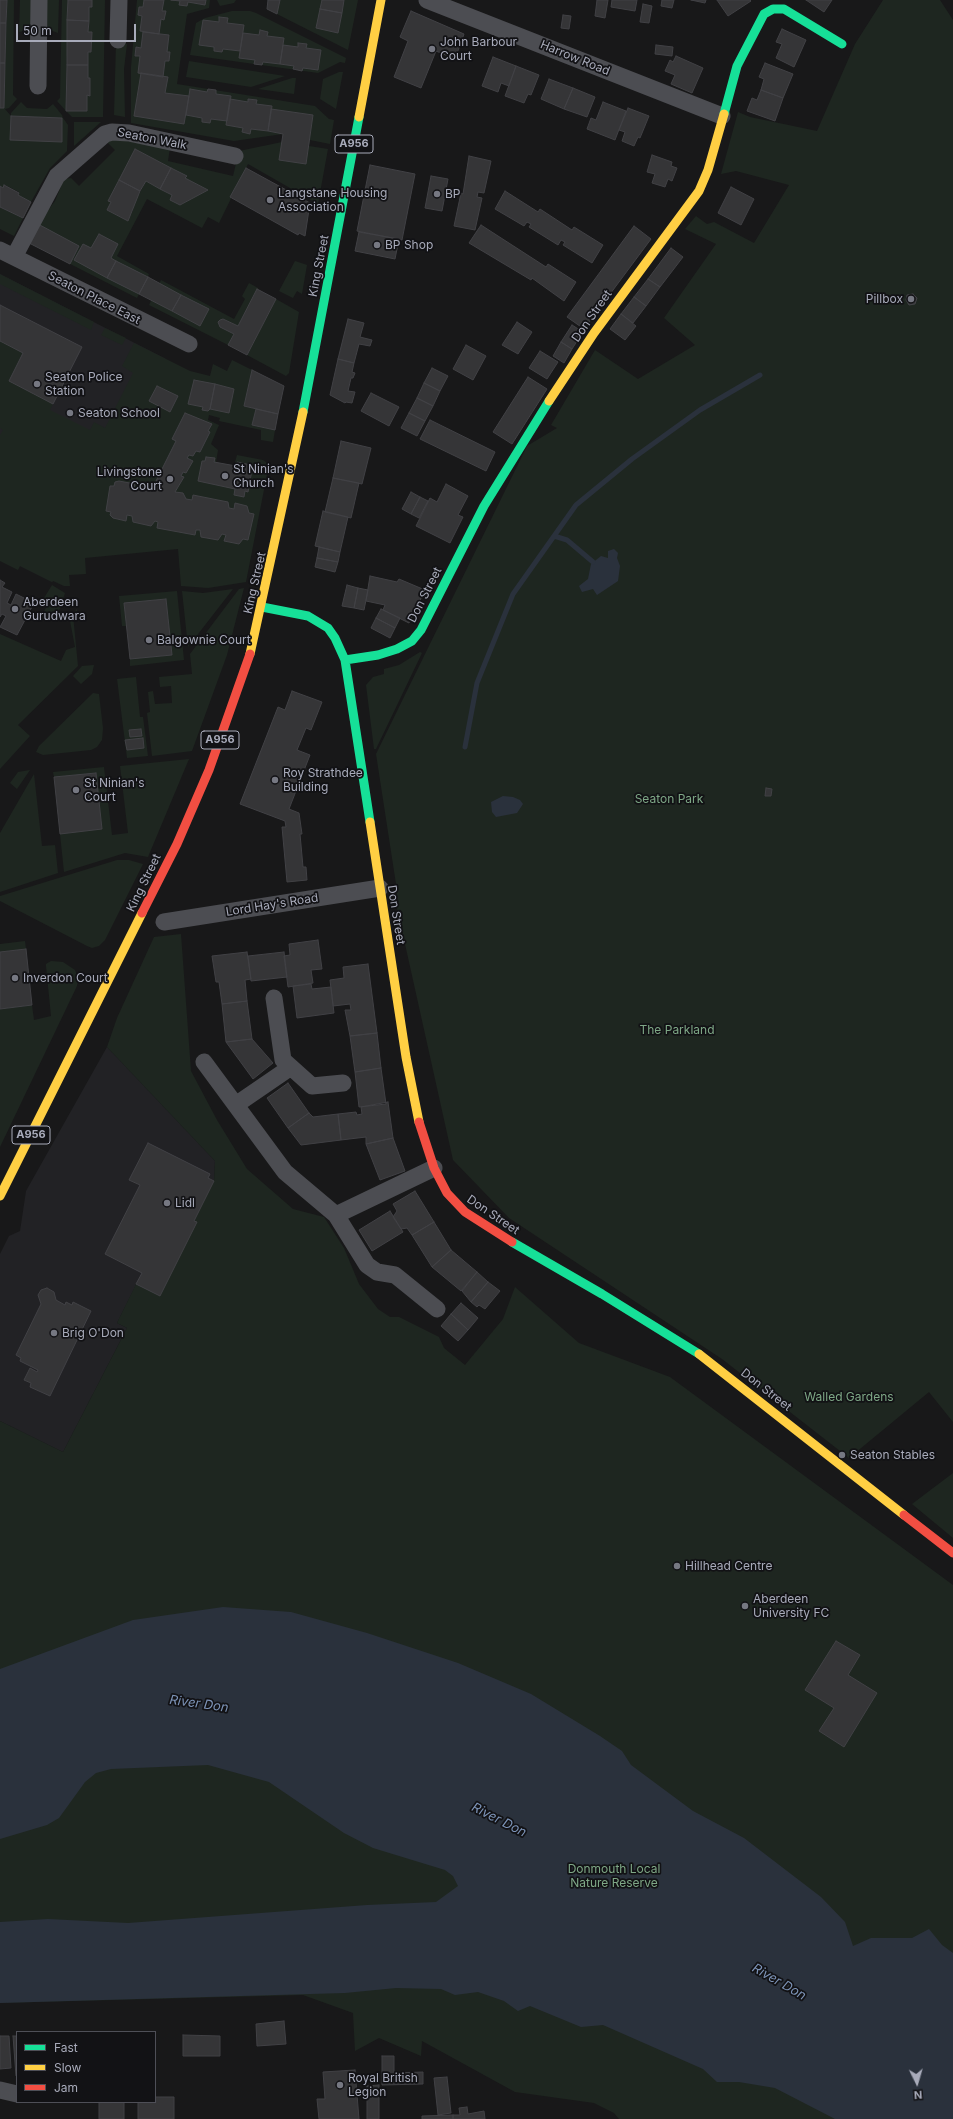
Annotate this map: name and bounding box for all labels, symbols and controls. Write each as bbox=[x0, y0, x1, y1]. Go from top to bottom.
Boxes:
scale bar bbox=[18, 16, 138, 42]
text: 50 m bbox=[23, 23, 52, 38]
place label: John Barbour Court bbox=[440, 35, 517, 63]
street label: Harrow Road bbox=[538, 38, 612, 78]
marker: John Barbour Court bbox=[427, 44, 437, 54]
street label: Seaton Walk bbox=[116, 125, 188, 153]
road number: A956 bbox=[335, 135, 373, 153]
place label: Langstane Housing Association bbox=[278, 186, 387, 214]
place label: BP bbox=[445, 187, 461, 201]
marker: BP bbox=[432, 189, 442, 199]
marker: Langstane Housing Association bbox=[265, 195, 275, 205]
street label: King Street bbox=[306, 234, 332, 298]
place label: BP Shop bbox=[385, 238, 433, 252]
marker: BP Shop bbox=[372, 240, 382, 250]
street label: Seaton Place East bbox=[45, 268, 143, 328]
street label: Don Street bbox=[569, 287, 615, 345]
place label: Pillbox bbox=[866, 292, 903, 306]
marker: Pillbox bbox=[906, 294, 916, 304]
place label: Seaton Police Station bbox=[45, 370, 122, 398]
marker: Seaton Police Station bbox=[32, 379, 42, 389]
place label: Seaton School bbox=[78, 406, 160, 420]
marker: Seaton School bbox=[65, 408, 75, 418]
place label: St Ninian's Church bbox=[233, 462, 294, 490]
place label: Livingstone Court bbox=[97, 465, 162, 493]
marker: St Ninian's Church bbox=[220, 471, 230, 481]
marker: Livingstone Court bbox=[165, 474, 175, 484]
street label: King Street bbox=[241, 551, 269, 615]
street label: Don Street bbox=[405, 565, 445, 625]
place label: Aberdeen Gurudwara bbox=[23, 595, 86, 623]
marker: Aberdeen Gurudwara bbox=[10, 604, 20, 614]
place label: Balgownie Court bbox=[157, 633, 251, 647]
marker: Balgownie Court bbox=[144, 635, 154, 645]
road number: A956 bbox=[201, 731, 239, 749]
place label: Roy Strathdee Building bbox=[283, 766, 363, 794]
marker: Roy Strathdee Building bbox=[270, 775, 280, 785]
place label: St Ninian's Court bbox=[84, 776, 145, 804]
marker: St Ninian's Court bbox=[71, 785, 81, 795]
park label: Seaton Park bbox=[635, 792, 703, 806]
street label: King Street bbox=[124, 852, 164, 914]
street label: Don Street bbox=[384, 884, 408, 946]
street label: Lord Hay's Road bbox=[225, 891, 319, 919]
place label: Inverdon Court bbox=[23, 971, 108, 985]
marker: Inverdon Court bbox=[10, 973, 20, 983]
park label: The Parkland bbox=[640, 1023, 714, 1037]
road number: A956 bbox=[12, 1126, 50, 1144]
street label: Don Street bbox=[464, 1192, 522, 1238]
place label: Lidl bbox=[175, 1196, 195, 1210]
marker: Lidl bbox=[162, 1198, 172, 1208]
place label: Brig O'Don bbox=[62, 1326, 124, 1340]
marker: Brig O'Don bbox=[49, 1328, 59, 1338]
street label: Don Street bbox=[738, 1366, 794, 1414]
park label: Walled Gardens bbox=[804, 1390, 894, 1404]
place label: Seaton Stables bbox=[850, 1448, 935, 1462]
marker: Seaton Stables bbox=[837, 1450, 847, 1460]
place label: Hillhead Centre bbox=[685, 1559, 772, 1573]
marker: Hillhead Centre bbox=[672, 1561, 682, 1571]
place label: Aberdeen University FC bbox=[753, 1592, 829, 1620]
marker: Aberdeen University FC bbox=[740, 1601, 750, 1611]
water label: River Don bbox=[168, 1692, 230, 1716]
water label: River Don bbox=[469, 1800, 529, 1840]
park label: Donmouth Local Nature Reserve bbox=[568, 1862, 660, 1890]
water label: River Don bbox=[749, 1960, 809, 2004]
legend bbox=[16, 2031, 156, 2103]
text: Fast bbox=[54, 2040, 78, 2055]
text: Slow bbox=[54, 2060, 81, 2075]
north arrow bbox=[897, 2063, 937, 2103]
place label: Royal British Legion bbox=[348, 2071, 418, 2099]
text: Jam bbox=[54, 2080, 78, 2095]
marker: Royal British Legion bbox=[335, 2080, 345, 2090]
text: N bbox=[913, 2088, 923, 2102]

